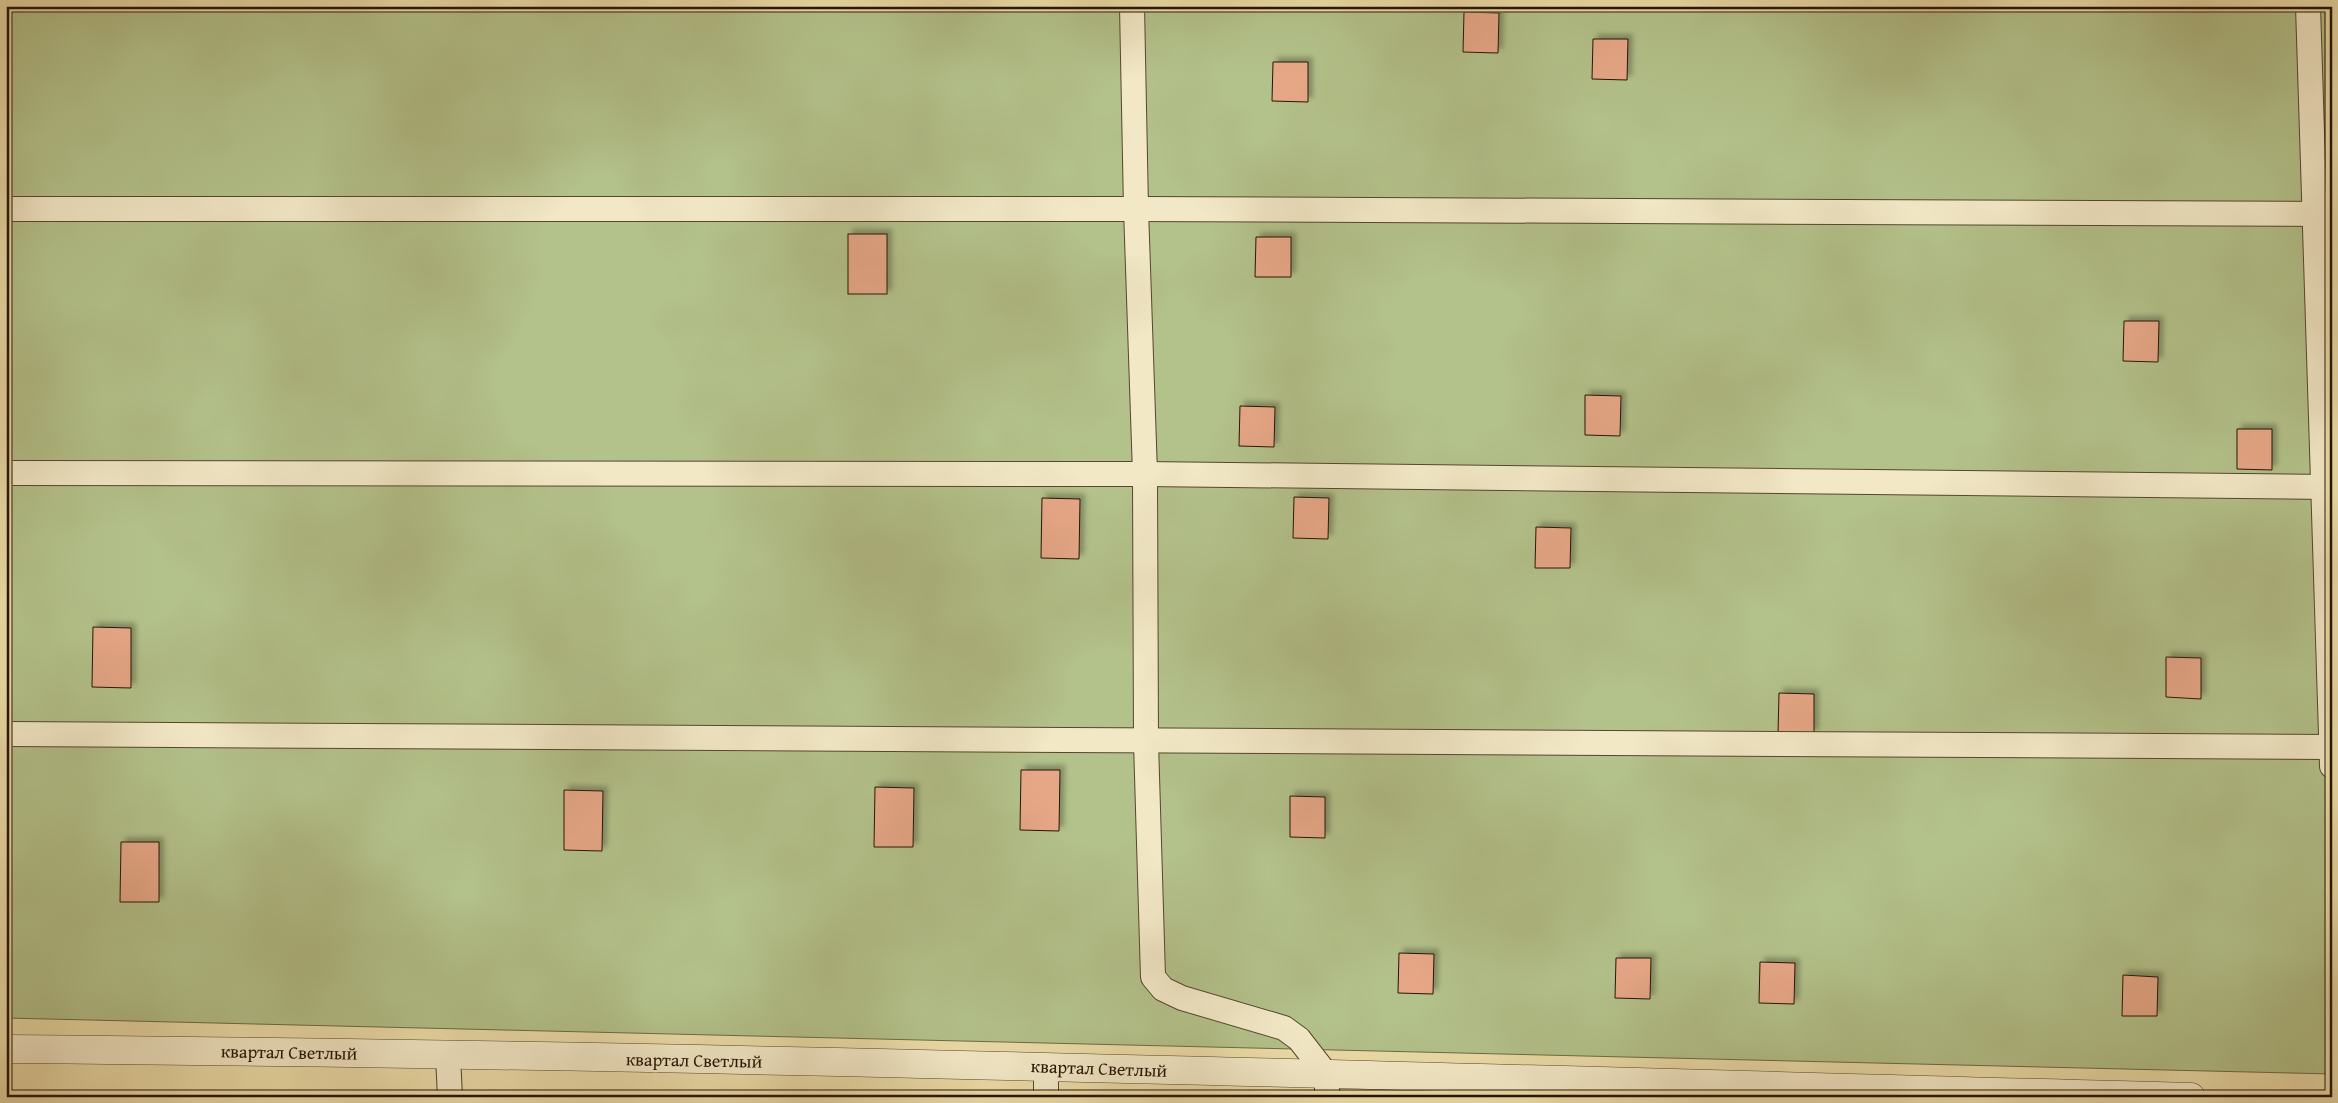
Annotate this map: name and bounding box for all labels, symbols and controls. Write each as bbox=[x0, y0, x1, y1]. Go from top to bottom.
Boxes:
street label: квартал Светлый bbox=[221, 1037, 358, 1067]
street label: квартал Светлый bbox=[626, 1045, 763, 1075]
street label: квартал Светлый bbox=[1030, 1052, 1168, 1084]

